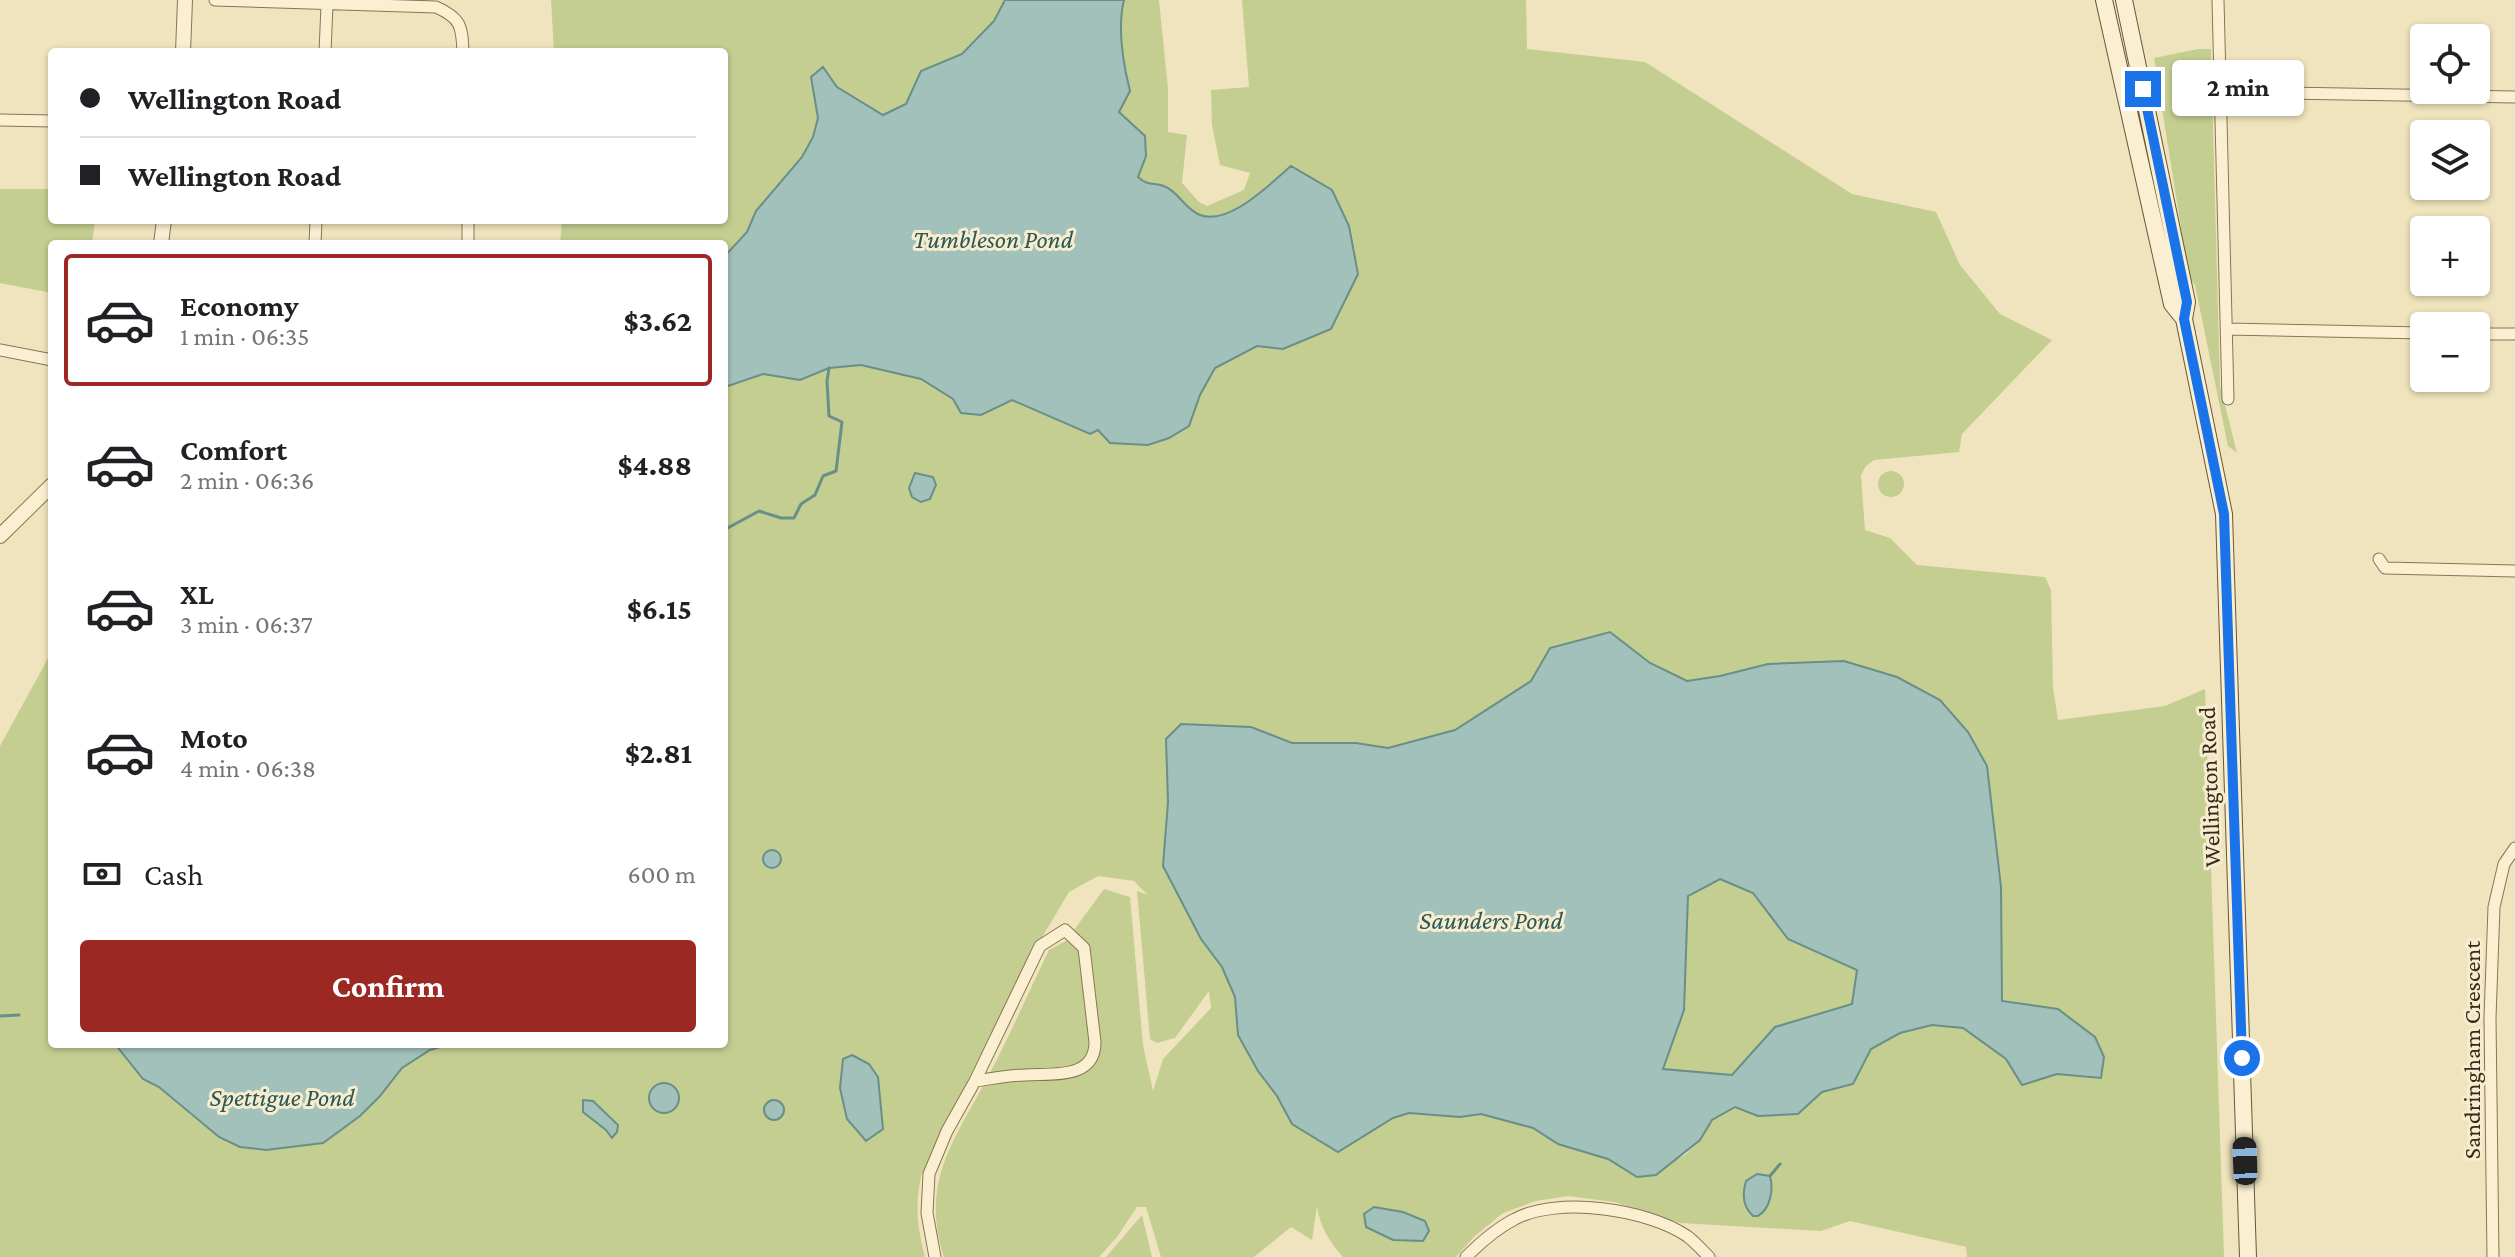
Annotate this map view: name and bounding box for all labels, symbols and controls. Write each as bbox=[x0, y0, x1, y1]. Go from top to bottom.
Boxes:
map controls bbox=[2410, 24, 2490, 392]
button: locate bbox=[2410, 24, 2490, 104]
callout: 2 min bbox=[2171, 61, 2303, 117]
route end bbox=[2125, 71, 2161, 107]
text: 2 min bbox=[2207, 73, 2269, 102]
text: Wellington Road bbox=[128, 82, 341, 115]
button: layers bbox=[2410, 120, 2490, 200]
text: Wellington Road bbox=[128, 159, 341, 192]
button: + bbox=[2410, 216, 2490, 296]
water label: Tumbleson Pond bbox=[913, 225, 1074, 254]
icon: car bbox=[84, 284, 156, 356]
text: Economy bbox=[180, 289, 299, 322]
text: $3.62 bbox=[624, 304, 692, 337]
button: − bbox=[2410, 312, 2490, 392]
text: 1 min · 06:35 bbox=[180, 322, 310, 351]
icon: car bbox=[84, 428, 156, 500]
text: Comfort bbox=[180, 433, 287, 466]
text: $4.88 bbox=[618, 448, 692, 481]
text: 2 min · 06:36 bbox=[180, 466, 314, 495]
icon: car bbox=[84, 572, 156, 644]
text: XL bbox=[180, 577, 214, 610]
text: $6.15 bbox=[627, 592, 692, 625]
text: 3 min · 06:37 bbox=[180, 610, 313, 639]
street label: Wellington Road bbox=[2193, 706, 2225, 868]
icon: car bbox=[84, 716, 156, 788]
text: Moto bbox=[180, 721, 248, 754]
text: $2.81 bbox=[625, 736, 692, 769]
text: 4 min · 06:38 bbox=[180, 754, 316, 783]
icon: cash bbox=[80, 852, 124, 896]
text: Cash bbox=[144, 858, 203, 891]
text: 600 m bbox=[628, 860, 696, 889]
water label: Saunders Pond bbox=[1419, 906, 1564, 935]
button: Confirm bbox=[80, 940, 696, 1032]
street label: Sandringham Crescent bbox=[2458, 940, 2485, 1159]
route start bbox=[2224, 1040, 2260, 1076]
water label: Spettigue Pond bbox=[209, 1083, 355, 1112]
car bbox=[2232, 1137, 2258, 1185]

